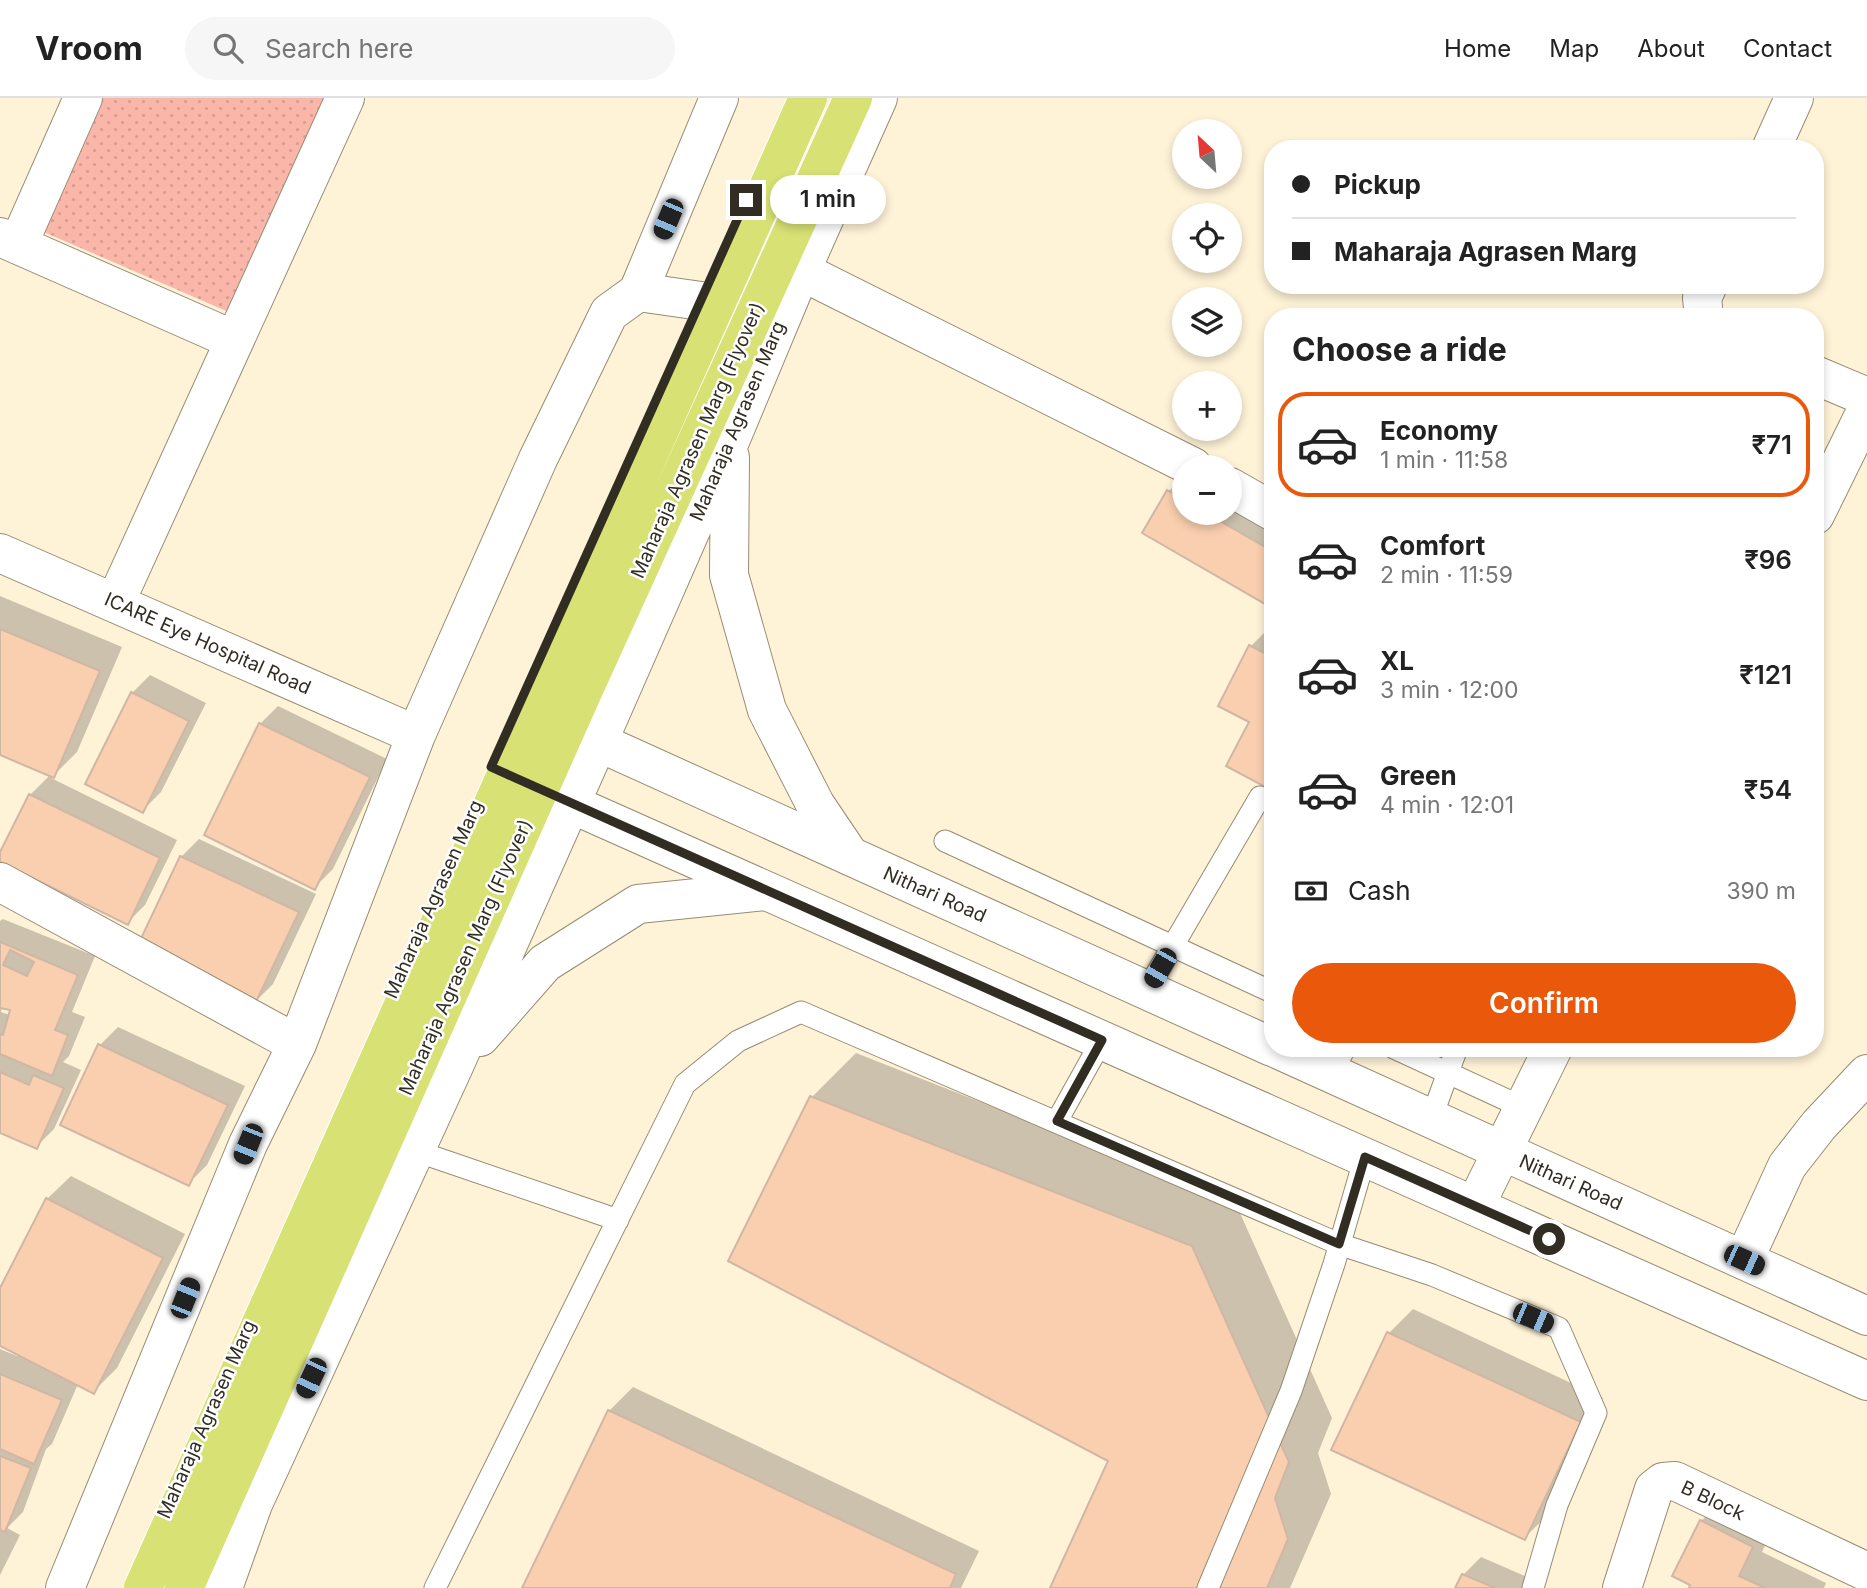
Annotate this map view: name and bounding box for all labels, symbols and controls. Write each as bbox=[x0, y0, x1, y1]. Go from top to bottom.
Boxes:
search box bbox=[185, 17, 675, 80]
text: Vroom bbox=[35, 28, 143, 68]
icon: search bbox=[209, 29, 247, 67]
text: Search here bbox=[265, 33, 414, 64]
text: Home bbox=[1444, 34, 1511, 63]
text: Map bbox=[1549, 34, 1599, 63]
text: About bbox=[1637, 34, 1705, 63]
text: Contact bbox=[1743, 34, 1832, 63]
north arrow bbox=[1172, 119, 1242, 189]
map controls bbox=[1172, 119, 1242, 525]
text: Pickup bbox=[1334, 169, 1421, 200]
callout: 1 min bbox=[770, 176, 886, 224]
route end bbox=[730, 184, 762, 216]
text: 1 min bbox=[800, 185, 856, 213]
car bbox=[651, 196, 686, 242]
button: locate bbox=[1172, 203, 1242, 273]
text: Maharaja Agrasen Marg bbox=[1334, 236, 1637, 267]
button: layers bbox=[1172, 287, 1242, 357]
street label: Maharaja Agrasen Marg (Flyover) bbox=[626, 299, 769, 582]
street label: Maharaja Agrasen Marg bbox=[685, 318, 790, 525]
text: Choose a ride bbox=[1292, 330, 1507, 369]
button: + bbox=[1172, 371, 1242, 441]
icon: car bbox=[1296, 413, 1359, 476]
text: Economy bbox=[1380, 415, 1498, 446]
text: ₹71 bbox=[1751, 429, 1792, 460]
text: 1 min · 11:58 bbox=[1380, 446, 1508, 474]
button: − bbox=[1172, 455, 1242, 525]
icon: car bbox=[1296, 528, 1359, 591]
text: Comfort bbox=[1380, 530, 1485, 561]
text: ₹96 bbox=[1744, 544, 1792, 575]
text: 2 min · 11:59 bbox=[1380, 561, 1513, 589]
street label: ICARE Eye Hospital Road bbox=[101, 588, 315, 699]
icon: car bbox=[1296, 643, 1359, 706]
text: XL bbox=[1380, 645, 1414, 676]
text: ₹121 bbox=[1739, 659, 1792, 690]
text: 3 min · 12:00 bbox=[1380, 676, 1519, 704]
icon: car bbox=[1296, 758, 1359, 821]
text: Green bbox=[1380, 760, 1457, 791]
text: ₹54 bbox=[1744, 774, 1792, 805]
text: 4 min · 12:01 bbox=[1380, 791, 1514, 819]
street label: Maharaja Agrasen Marg bbox=[379, 796, 488, 1002]
street label: Maharaja Agrasen Marg (Flyover) bbox=[394, 816, 537, 1099]
street label: Nithari Road bbox=[880, 862, 990, 927]
icon: cash bbox=[1292, 872, 1330, 910]
text: Cash bbox=[1348, 875, 1411, 906]
text: 390 m bbox=[1726, 877, 1796, 905]
car bbox=[1141, 945, 1180, 991]
button: Confirm bbox=[1292, 963, 1796, 1043]
car bbox=[231, 1121, 266, 1167]
street label: Nithari Road bbox=[1516, 1150, 1626, 1215]
route start bbox=[1533, 1223, 1565, 1255]
car bbox=[1721, 1242, 1768, 1278]
car bbox=[168, 1275, 203, 1321]
car bbox=[1510, 1300, 1557, 1336]
street label: Maharaja Agrasen Marg bbox=[152, 1316, 261, 1522]
car bbox=[293, 1355, 330, 1401]
street label: B Block bbox=[1677, 1476, 1749, 1525]

